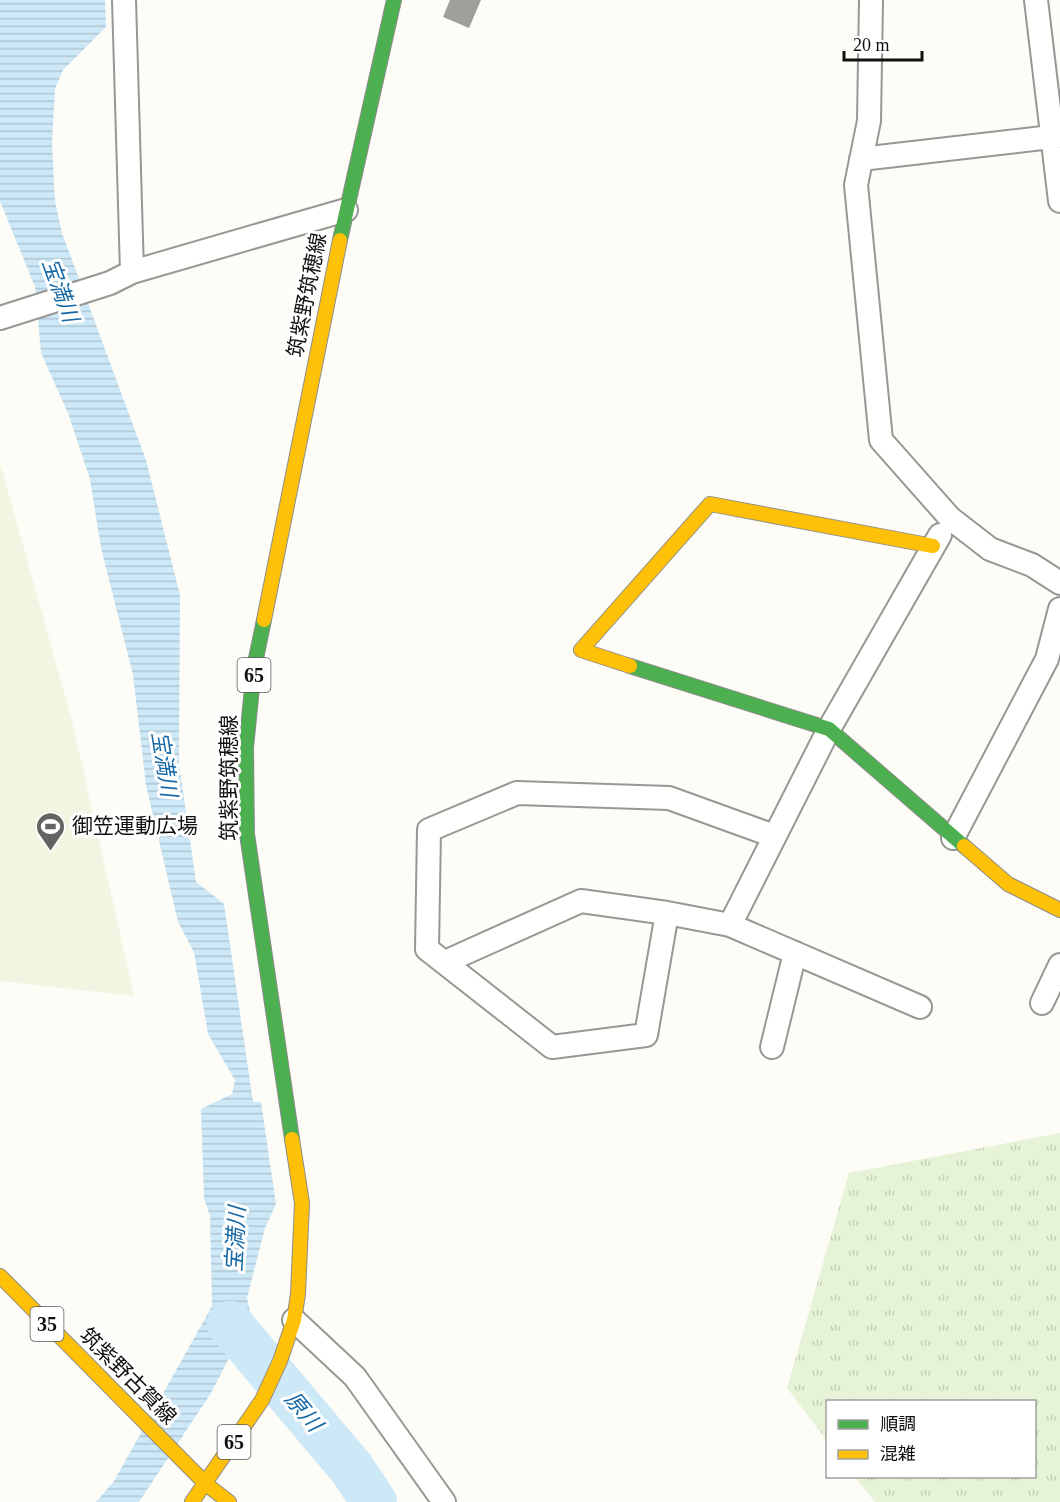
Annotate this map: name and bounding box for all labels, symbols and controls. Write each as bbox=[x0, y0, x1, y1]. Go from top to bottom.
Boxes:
scale bar bbox=[844, 24, 922, 62]
text: 20 m bbox=[853, 35, 890, 55]
street label: 筑紫野筑穂線 bbox=[283, 231, 331, 359]
water label: 宝満川 bbox=[37, 255, 84, 327]
road number: 65 bbox=[238, 658, 270, 692]
street label: 筑紫野筑穂線 bbox=[217, 715, 241, 841]
water label: 宝満川 bbox=[147, 730, 182, 801]
sports icon: 御笠運動広場 bbox=[35, 810, 67, 852]
place label: 御笠運動広場 bbox=[72, 814, 198, 838]
water label: 宝満川 bbox=[221, 1203, 250, 1273]
road number: 35 bbox=[30, 1307, 63, 1341]
street label: 筑紫野古賀線 bbox=[75, 1323, 181, 1429]
water label: 原川 bbox=[280, 1386, 329, 1438]
legend bbox=[826, 1400, 1036, 1478]
text: 順調 bbox=[880, 1414, 916, 1434]
road number: 65 bbox=[218, 1425, 250, 1459]
text: 混雑 bbox=[880, 1444, 916, 1464]

